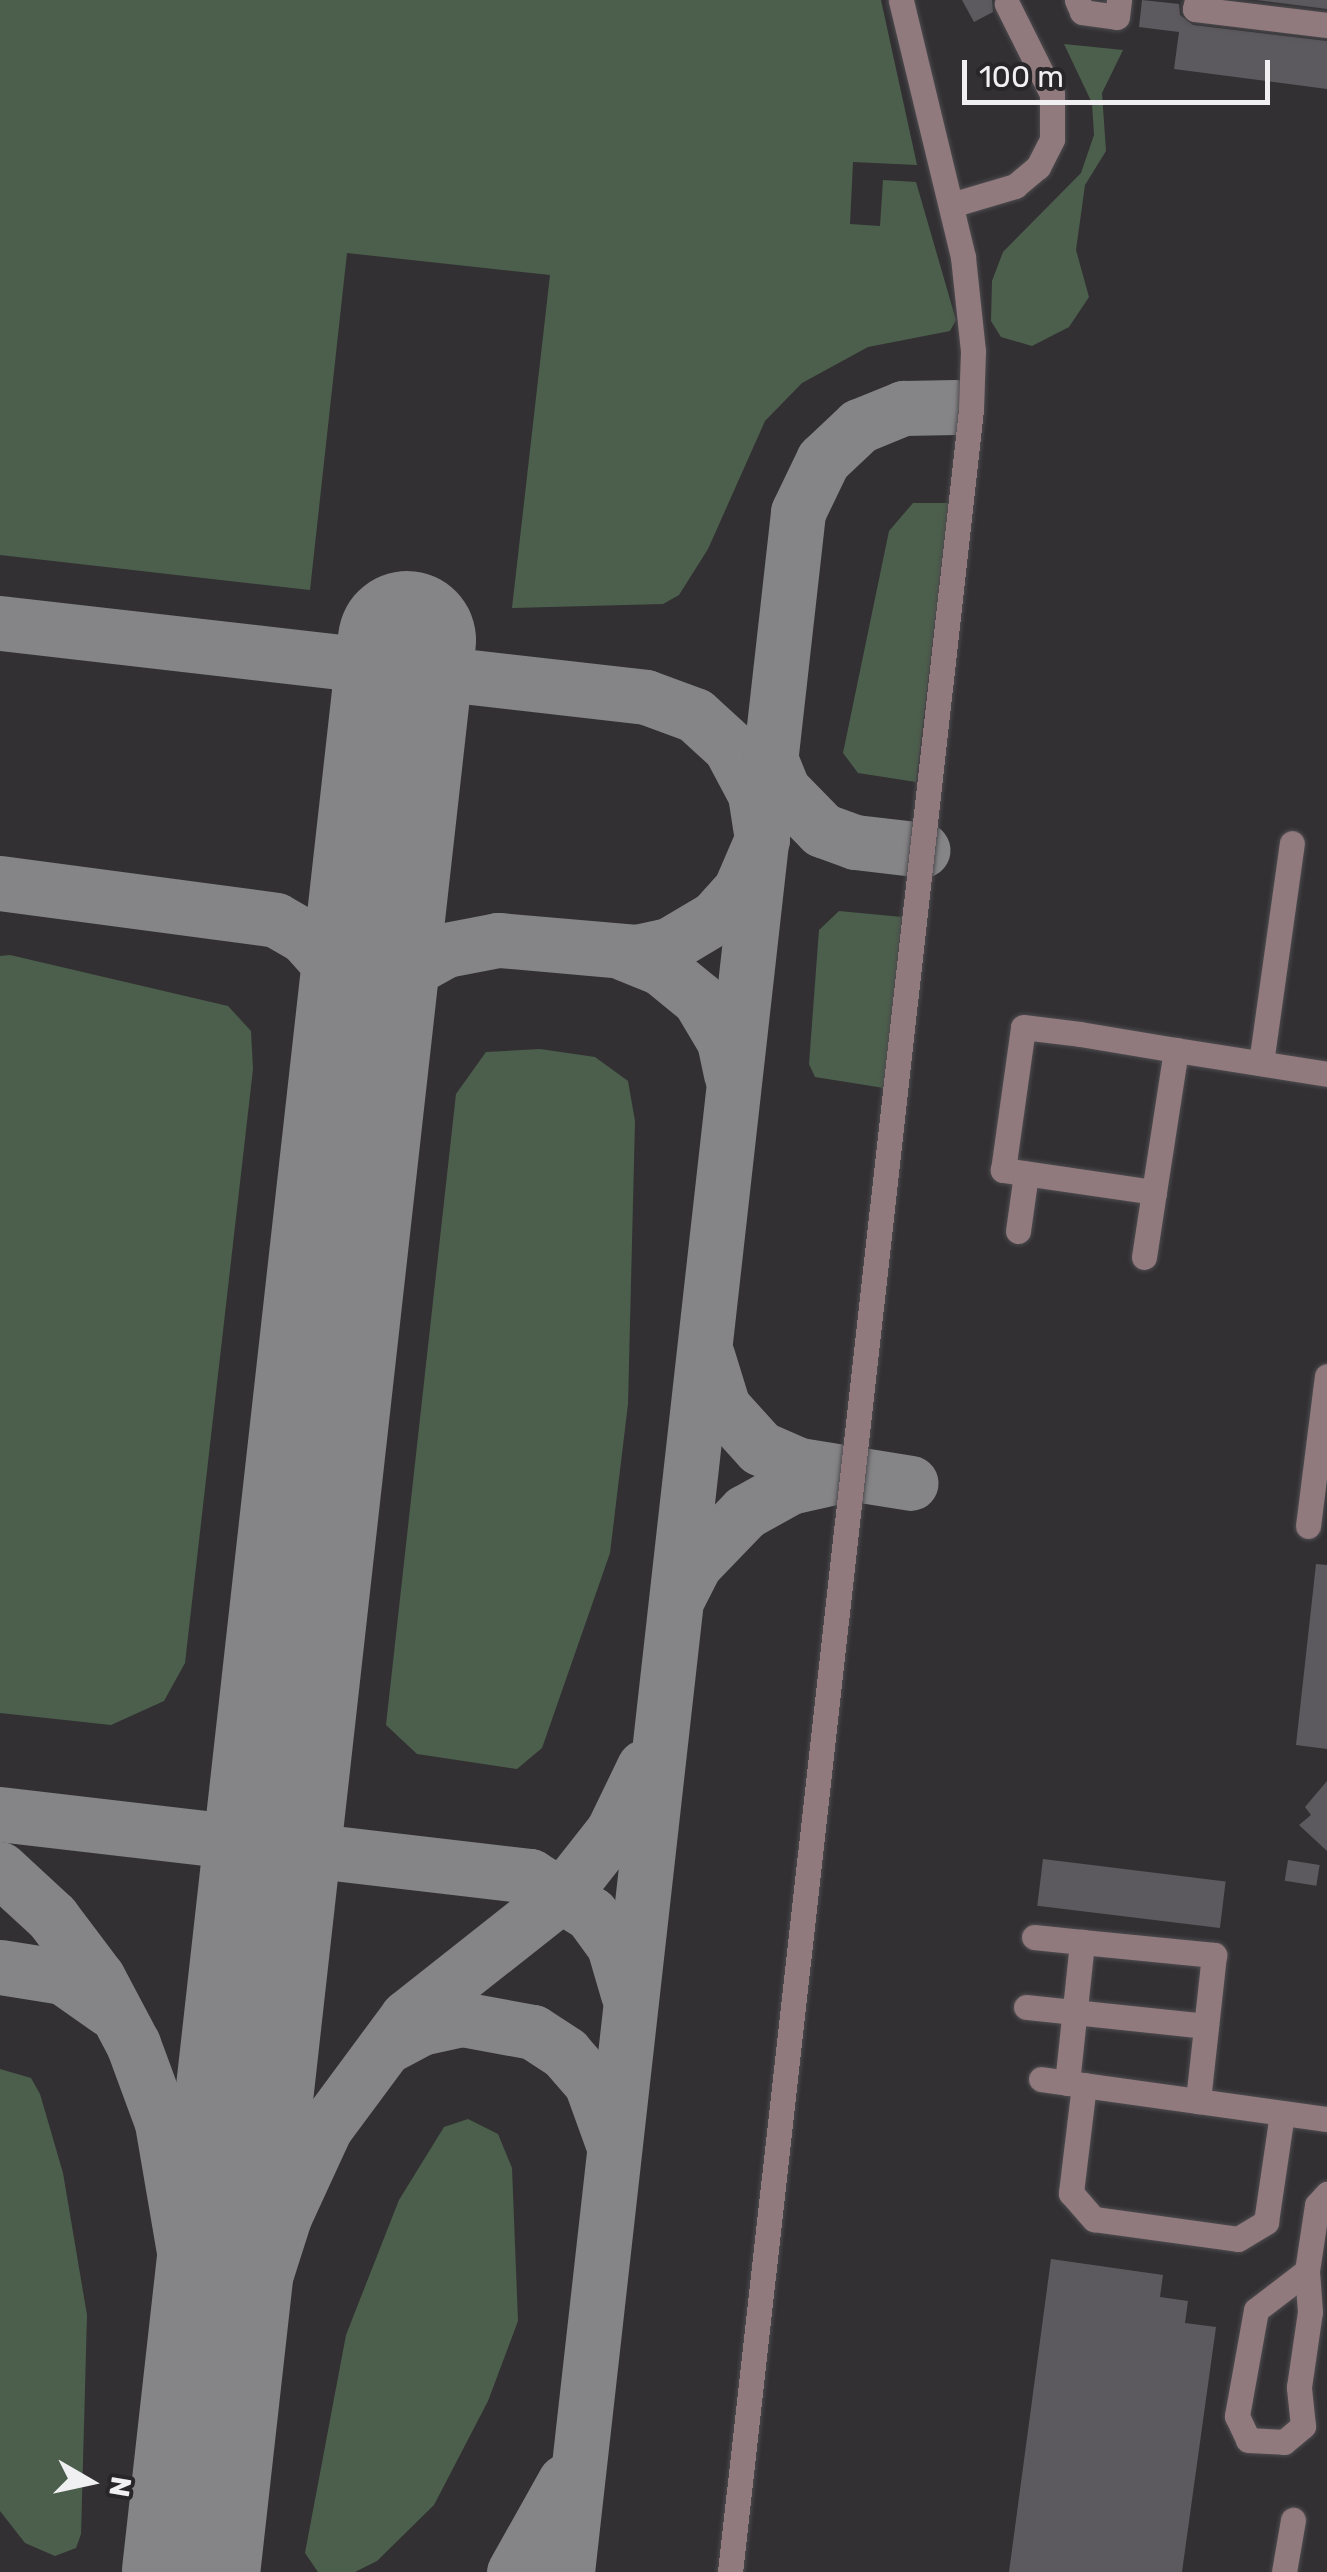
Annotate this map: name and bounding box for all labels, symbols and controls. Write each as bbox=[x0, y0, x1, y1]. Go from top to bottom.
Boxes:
scale bar bbox=[967, 40, 1274, 102]
text: 100 m bbox=[979, 59, 1064, 95]
north arrow bbox=[40, 2432, 140, 2532]
text: N bbox=[102, 2474, 138, 2499]

